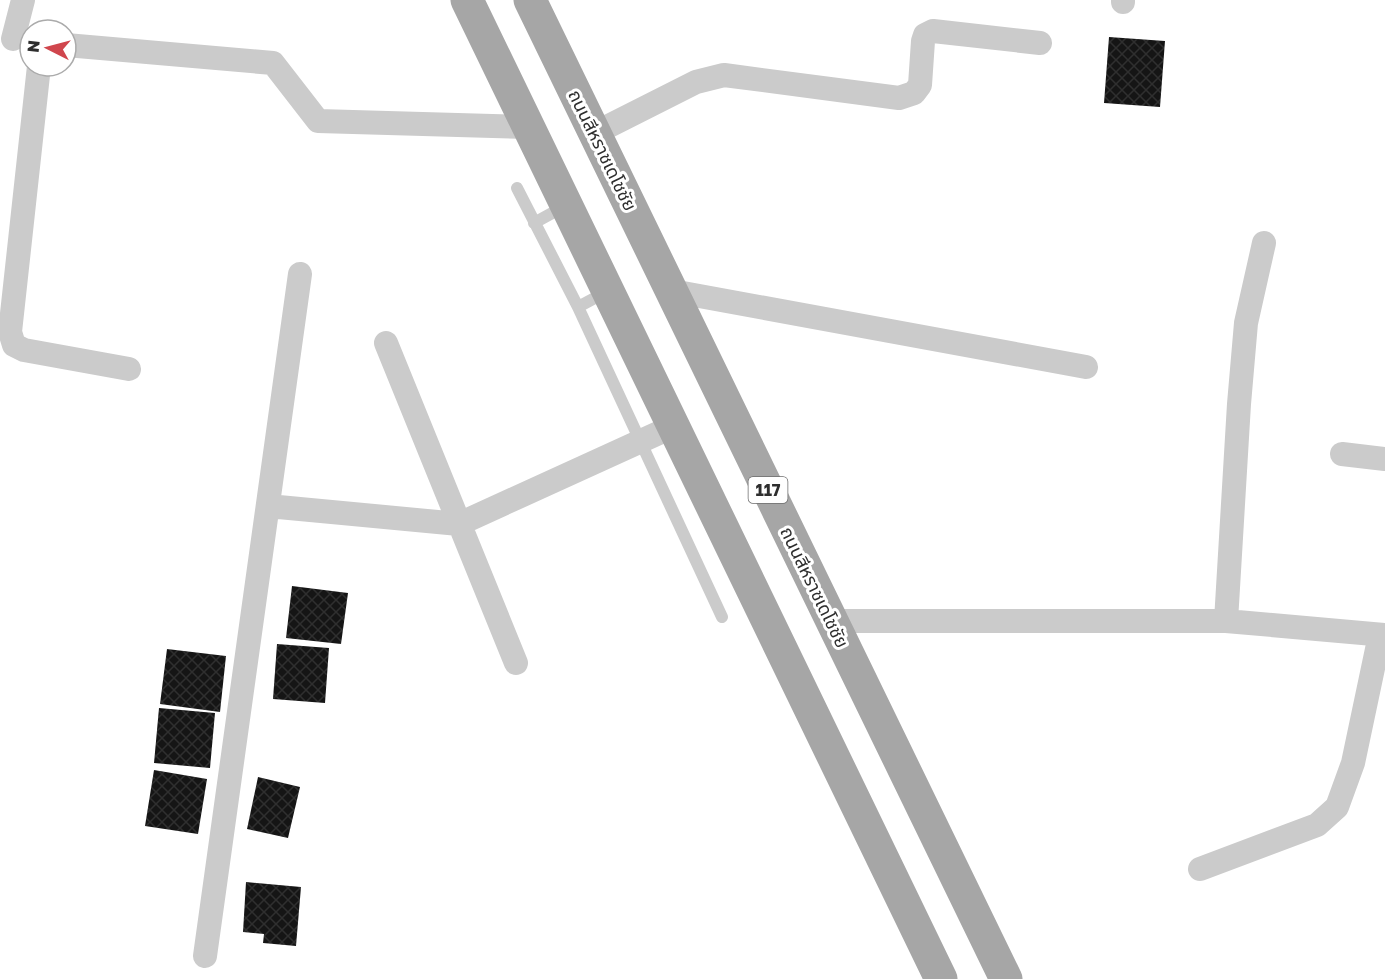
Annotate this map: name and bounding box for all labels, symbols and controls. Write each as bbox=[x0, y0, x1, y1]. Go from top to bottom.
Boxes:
north arrow bbox=[18, 18, 78, 78]
text: N bbox=[23, 39, 44, 54]
street label: ถนนสีหราชเดโชชัย bbox=[564, 86, 642, 214]
road number: 117 bbox=[748, 477, 788, 503]
street label: ถนนสีหราชเดโชชัย bbox=[776, 523, 854, 651]

